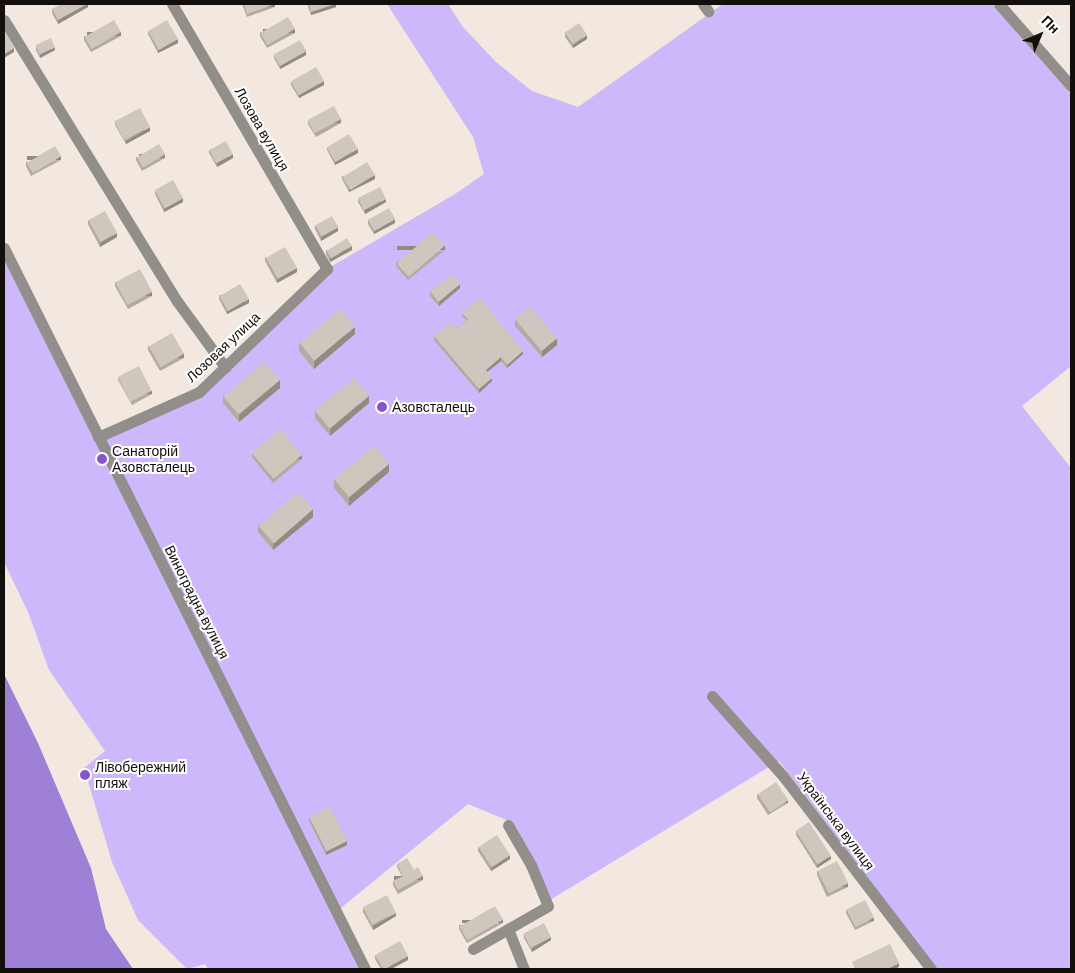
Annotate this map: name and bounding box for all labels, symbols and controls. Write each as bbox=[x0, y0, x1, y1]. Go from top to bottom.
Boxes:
north arrow bbox=[1015, 10, 1065, 60]
text: Пн bbox=[1038, 11, 1064, 37]
street label: Лозова вулиця bbox=[231, 84, 293, 174]
street label: Лозовая улица bbox=[183, 309, 263, 385]
place label: Азовсталець bbox=[392, 399, 475, 415]
marker: Азовсталець bbox=[376, 401, 388, 413]
place label: Санаторій Азовсталець bbox=[112, 443, 195, 476]
marker: Санаторій Азовсталець bbox=[96, 453, 108, 465]
street label: Виноградна вулиця bbox=[161, 542, 233, 662]
place label: Лівобережний пляж bbox=[95, 759, 186, 792]
marker: Лівобережний пляж bbox=[79, 769, 91, 781]
street label: Українська вулиця bbox=[794, 769, 878, 873]

